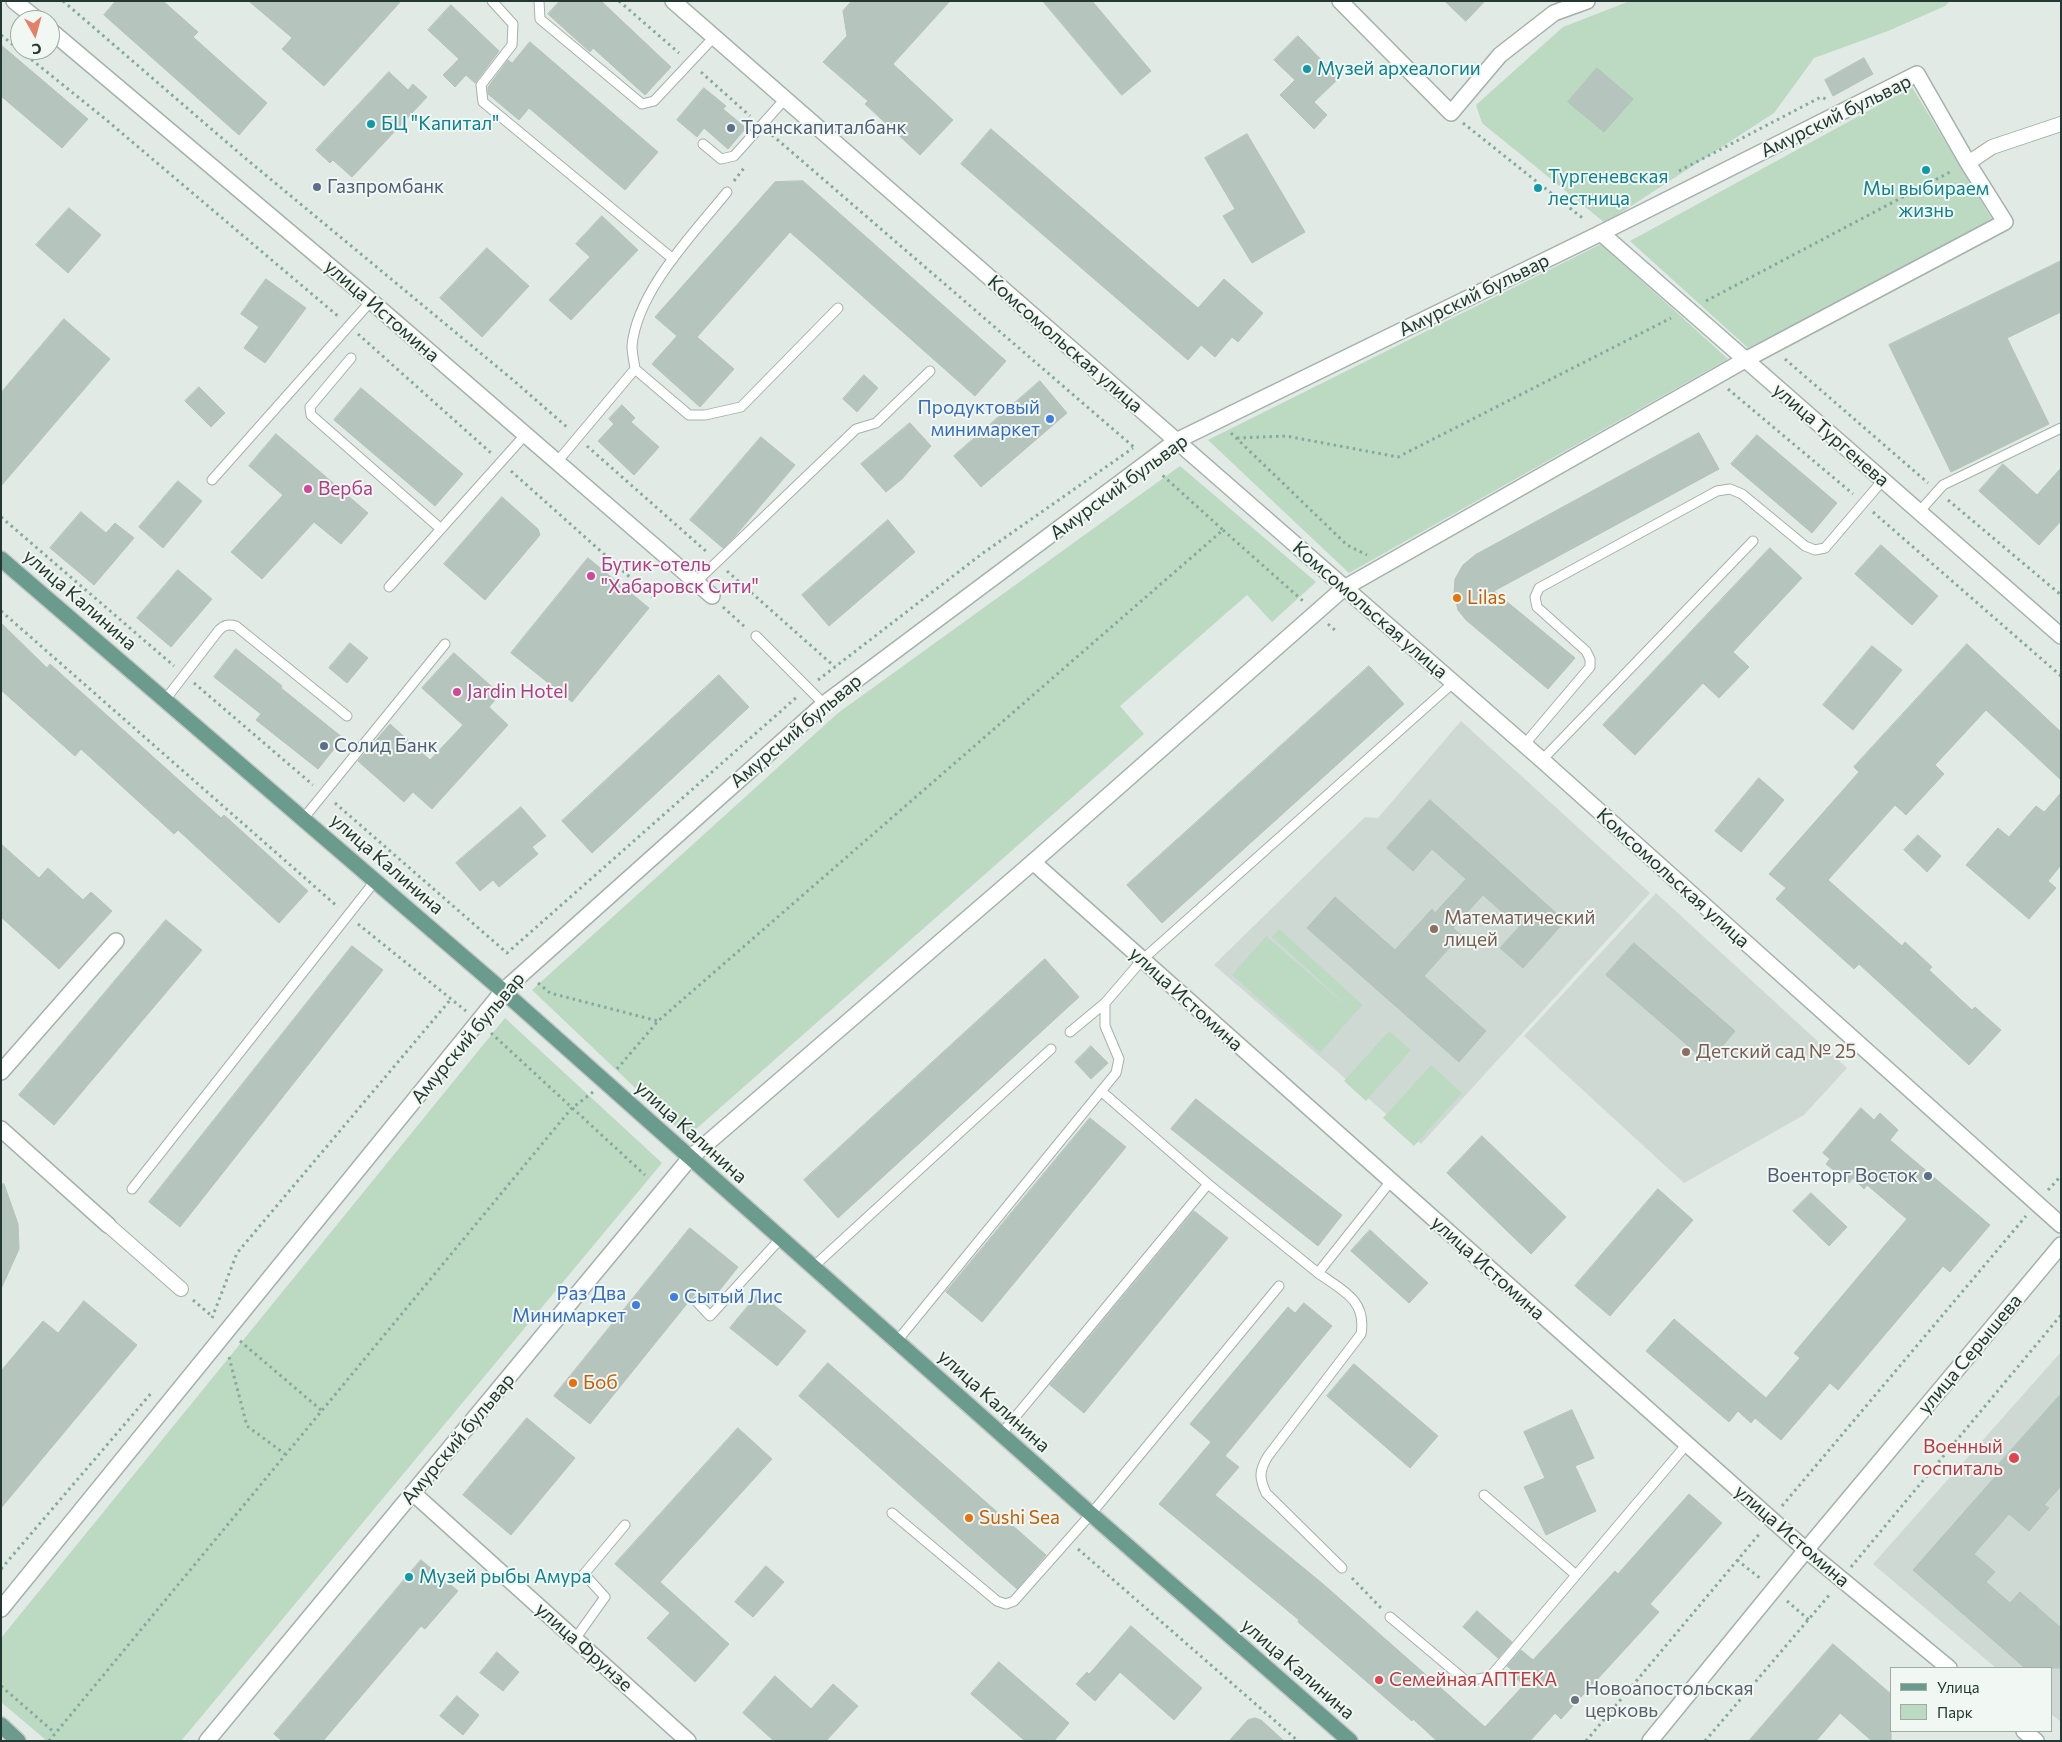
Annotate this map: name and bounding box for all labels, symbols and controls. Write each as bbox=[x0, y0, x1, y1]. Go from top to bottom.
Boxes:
north arrow bbox=[10, 10, 60, 60]
text: С bbox=[31, 40, 43, 58]
place label: Музей археалогии bbox=[1317, 58, 1481, 80]
marker: Музей археалогии bbox=[1301, 63, 1313, 75]
street label: Амурский бульвар bbox=[1757, 70, 1915, 162]
place label: БЦ "Капитал" bbox=[381, 113, 499, 135]
place label: Транскапиталбанк bbox=[741, 117, 907, 139]
marker: БЦ "Капитал" bbox=[365, 118, 377, 130]
marker: Транскапиталбанк bbox=[725, 122, 737, 134]
marker: Мы выбираем жизнь bbox=[1920, 164, 1932, 176]
place label: Тургеневская лестница bbox=[1548, 166, 1668, 210]
place label: Газпромбанк bbox=[327, 176, 444, 198]
place label: Мы выбираем жизнь bbox=[1863, 178, 1989, 222]
marker: Газпромбанк bbox=[311, 181, 323, 193]
marker: Тургеневская лестница bbox=[1532, 182, 1544, 194]
street label: Амурский бульвар bbox=[1395, 249, 1553, 341]
street label: улица Истомина bbox=[320, 255, 444, 367]
street label: Комсомольская улица bbox=[983, 270, 1147, 418]
street label: улица Тургенева bbox=[1768, 378, 1894, 492]
place label: Продуктовый минимаркет bbox=[918, 397, 1040, 441]
marker: Продуктовый минимаркет bbox=[1044, 413, 1056, 425]
street label: Амурский бульвар bbox=[1046, 429, 1192, 545]
place label: Верба bbox=[318, 478, 373, 500]
marker: Верба bbox=[302, 483, 314, 495]
street label: Комсомольская улица bbox=[1288, 536, 1452, 684]
street label: улица Калинина bbox=[19, 545, 141, 655]
place label: Бутик-отель "Хабаровск Сити" bbox=[601, 554, 759, 598]
marker: Бутик-отель "Хабаровск Сити" bbox=[585, 570, 597, 582]
place label: Lilas bbox=[1467, 587, 1506, 609]
marker: Lilas bbox=[1451, 592, 1463, 604]
street label: Амурский бульвар bbox=[726, 669, 866, 793]
place label: Jardin Hotel bbox=[467, 681, 568, 703]
marker: Jardin Hotel bbox=[451, 686, 463, 698]
place label: Солид Банк bbox=[334, 735, 438, 757]
marker: Солид Банк bbox=[318, 740, 330, 752]
street label: Комсомольская улица bbox=[1592, 803, 1754, 953]
street label: улица Калинина bbox=[326, 809, 448, 919]
place label: Математический лицей bbox=[1444, 907, 1595, 951]
marker: Математический лицей bbox=[1428, 923, 1440, 935]
street label: улица Истомина bbox=[1125, 942, 1247, 1056]
street label: Амурский бульвар bbox=[406, 968, 530, 1108]
place label: Детский сад № 25 bbox=[1696, 1041, 1856, 1063]
marker: Детский сад № 25 bbox=[1680, 1046, 1692, 1058]
street label: улица Калинина bbox=[630, 1076, 752, 1188]
place label: Военторг Восток bbox=[1767, 1165, 1918, 1187]
marker: Военторг Восток bbox=[1922, 1170, 1934, 1182]
street label: улица Истомина bbox=[1427, 1211, 1549, 1325]
place label: Раз Два Минимаркет bbox=[512, 1283, 626, 1327]
place label: Сытый Лис bbox=[684, 1286, 783, 1308]
street label: улица Серышева bbox=[1913, 1290, 2027, 1418]
marker: Сытый Лис bbox=[668, 1291, 680, 1303]
marker: Раз Два Минимаркет bbox=[630, 1299, 642, 1311]
street label: улица Калинина bbox=[933, 1345, 1055, 1457]
street label: Амурский бульвар bbox=[396, 1369, 520, 1509]
place label: Боб bbox=[583, 1372, 618, 1394]
marker: Боб bbox=[567, 1377, 579, 1389]
place label: Военный госпиталь bbox=[1913, 1436, 2003, 1480]
marker: Военный госпиталь bbox=[2007, 1451, 2021, 1465]
street label: улица Истомина bbox=[1730, 1480, 1854, 1592]
place label: Sushi Sea bbox=[979, 1507, 1060, 1529]
marker: Sushi Sea bbox=[963, 1512, 975, 1524]
place label: Музей рыбы Амура bbox=[419, 1566, 591, 1588]
marker: Музей рыбы Амура bbox=[403, 1571, 415, 1583]
street label: улица Фрунзе bbox=[531, 1598, 637, 1696]
street label: улица Калинина bbox=[1237, 1614, 1359, 1724]
legend bbox=[1890, 1667, 2052, 1732]
place label: Семейная АПТЕКА bbox=[1389, 1669, 1557, 1691]
marker: Семейная АПТЕКА bbox=[1373, 1674, 1385, 1686]
place label: Новоапостольская церковь bbox=[1585, 1678, 1754, 1722]
text: Улица bbox=[1937, 1678, 1979, 1696]
marker: Новоапостольская церковь bbox=[1569, 1694, 1581, 1706]
text: Парк bbox=[1937, 1703, 1973, 1721]

